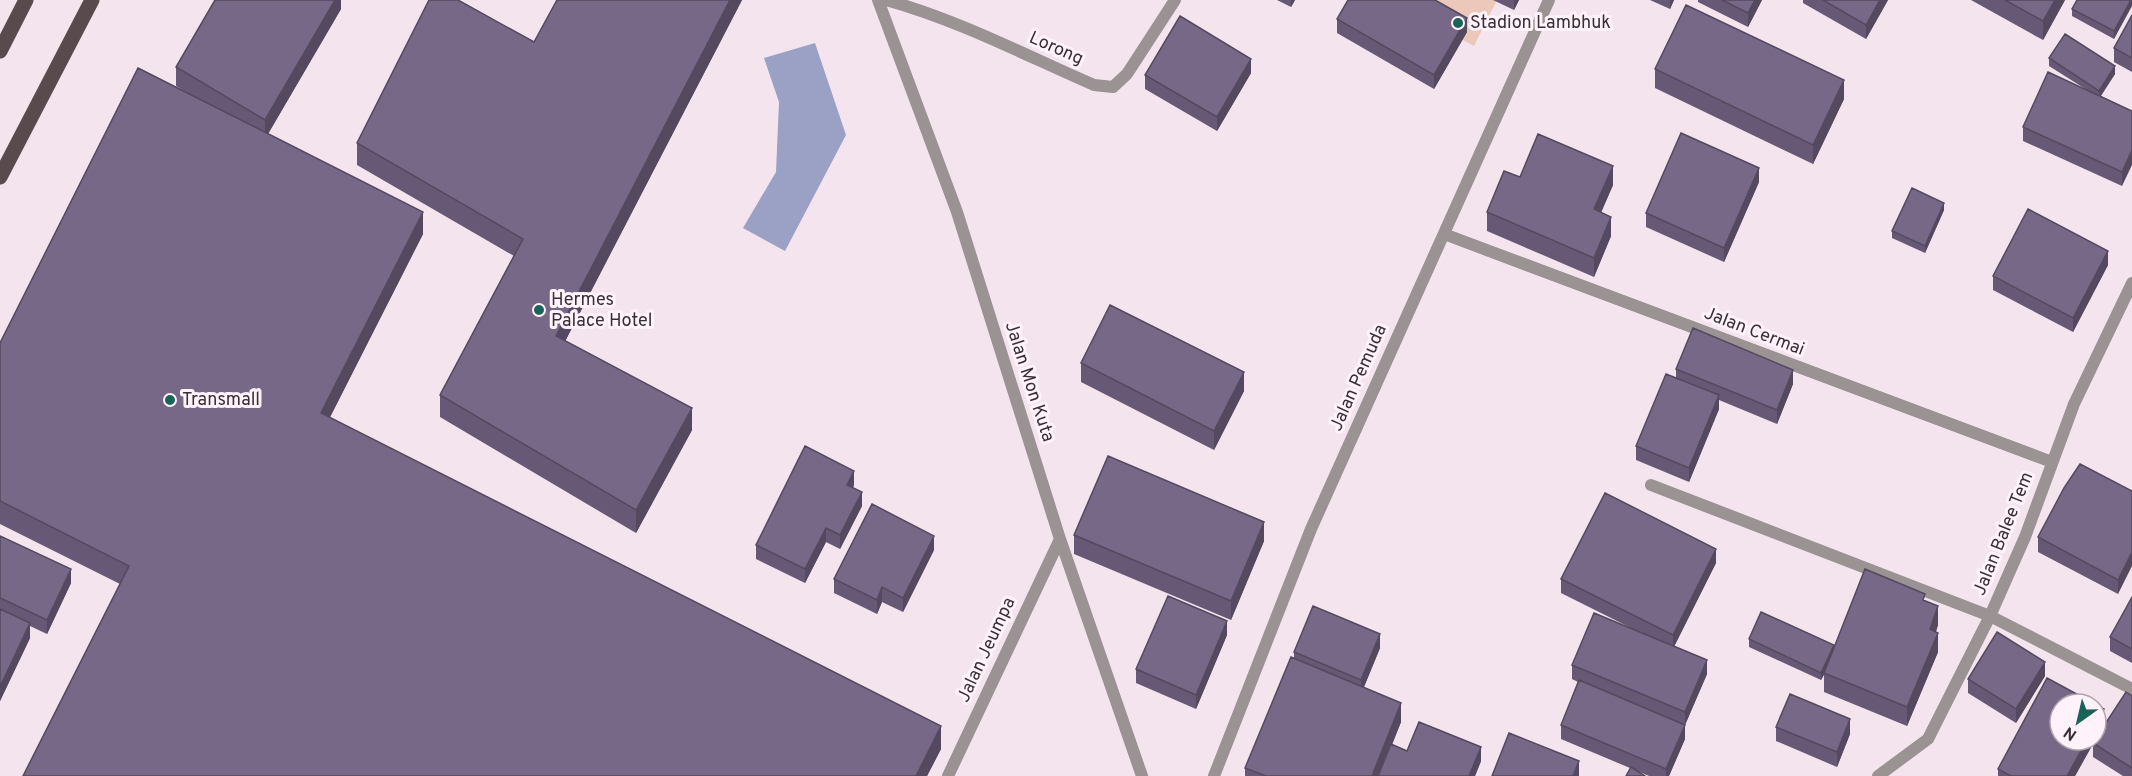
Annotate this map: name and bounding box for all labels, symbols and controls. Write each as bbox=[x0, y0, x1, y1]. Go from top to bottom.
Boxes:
place label: Stadion Lambhuk bbox=[1470, 12, 1611, 35]
marker: Stadion Lambhuk bbox=[1451, 16, 1465, 30]
street label: Lorong bbox=[1025, 27, 1087, 71]
place label: Hermes Palace Hotel bbox=[551, 289, 653, 333]
street label: Jalan Cermai bbox=[1700, 302, 1808, 362]
marker: Hermes Palace Hotel bbox=[532, 303, 546, 317]
street label: Jalan Mon Kuta bbox=[999, 319, 1059, 445]
street label: Jalan Pemuda bbox=[1325, 321, 1393, 435]
place label: Transmall bbox=[182, 389, 260, 412]
marker: Transmall bbox=[163, 393, 177, 407]
street label: Jalan Balee Tem bbox=[1969, 469, 2039, 599]
street label: Jalan Jeumpa bbox=[953, 594, 1021, 706]
north arrow bbox=[2048, 692, 2108, 752]
text: N bbox=[2060, 721, 2081, 744]

